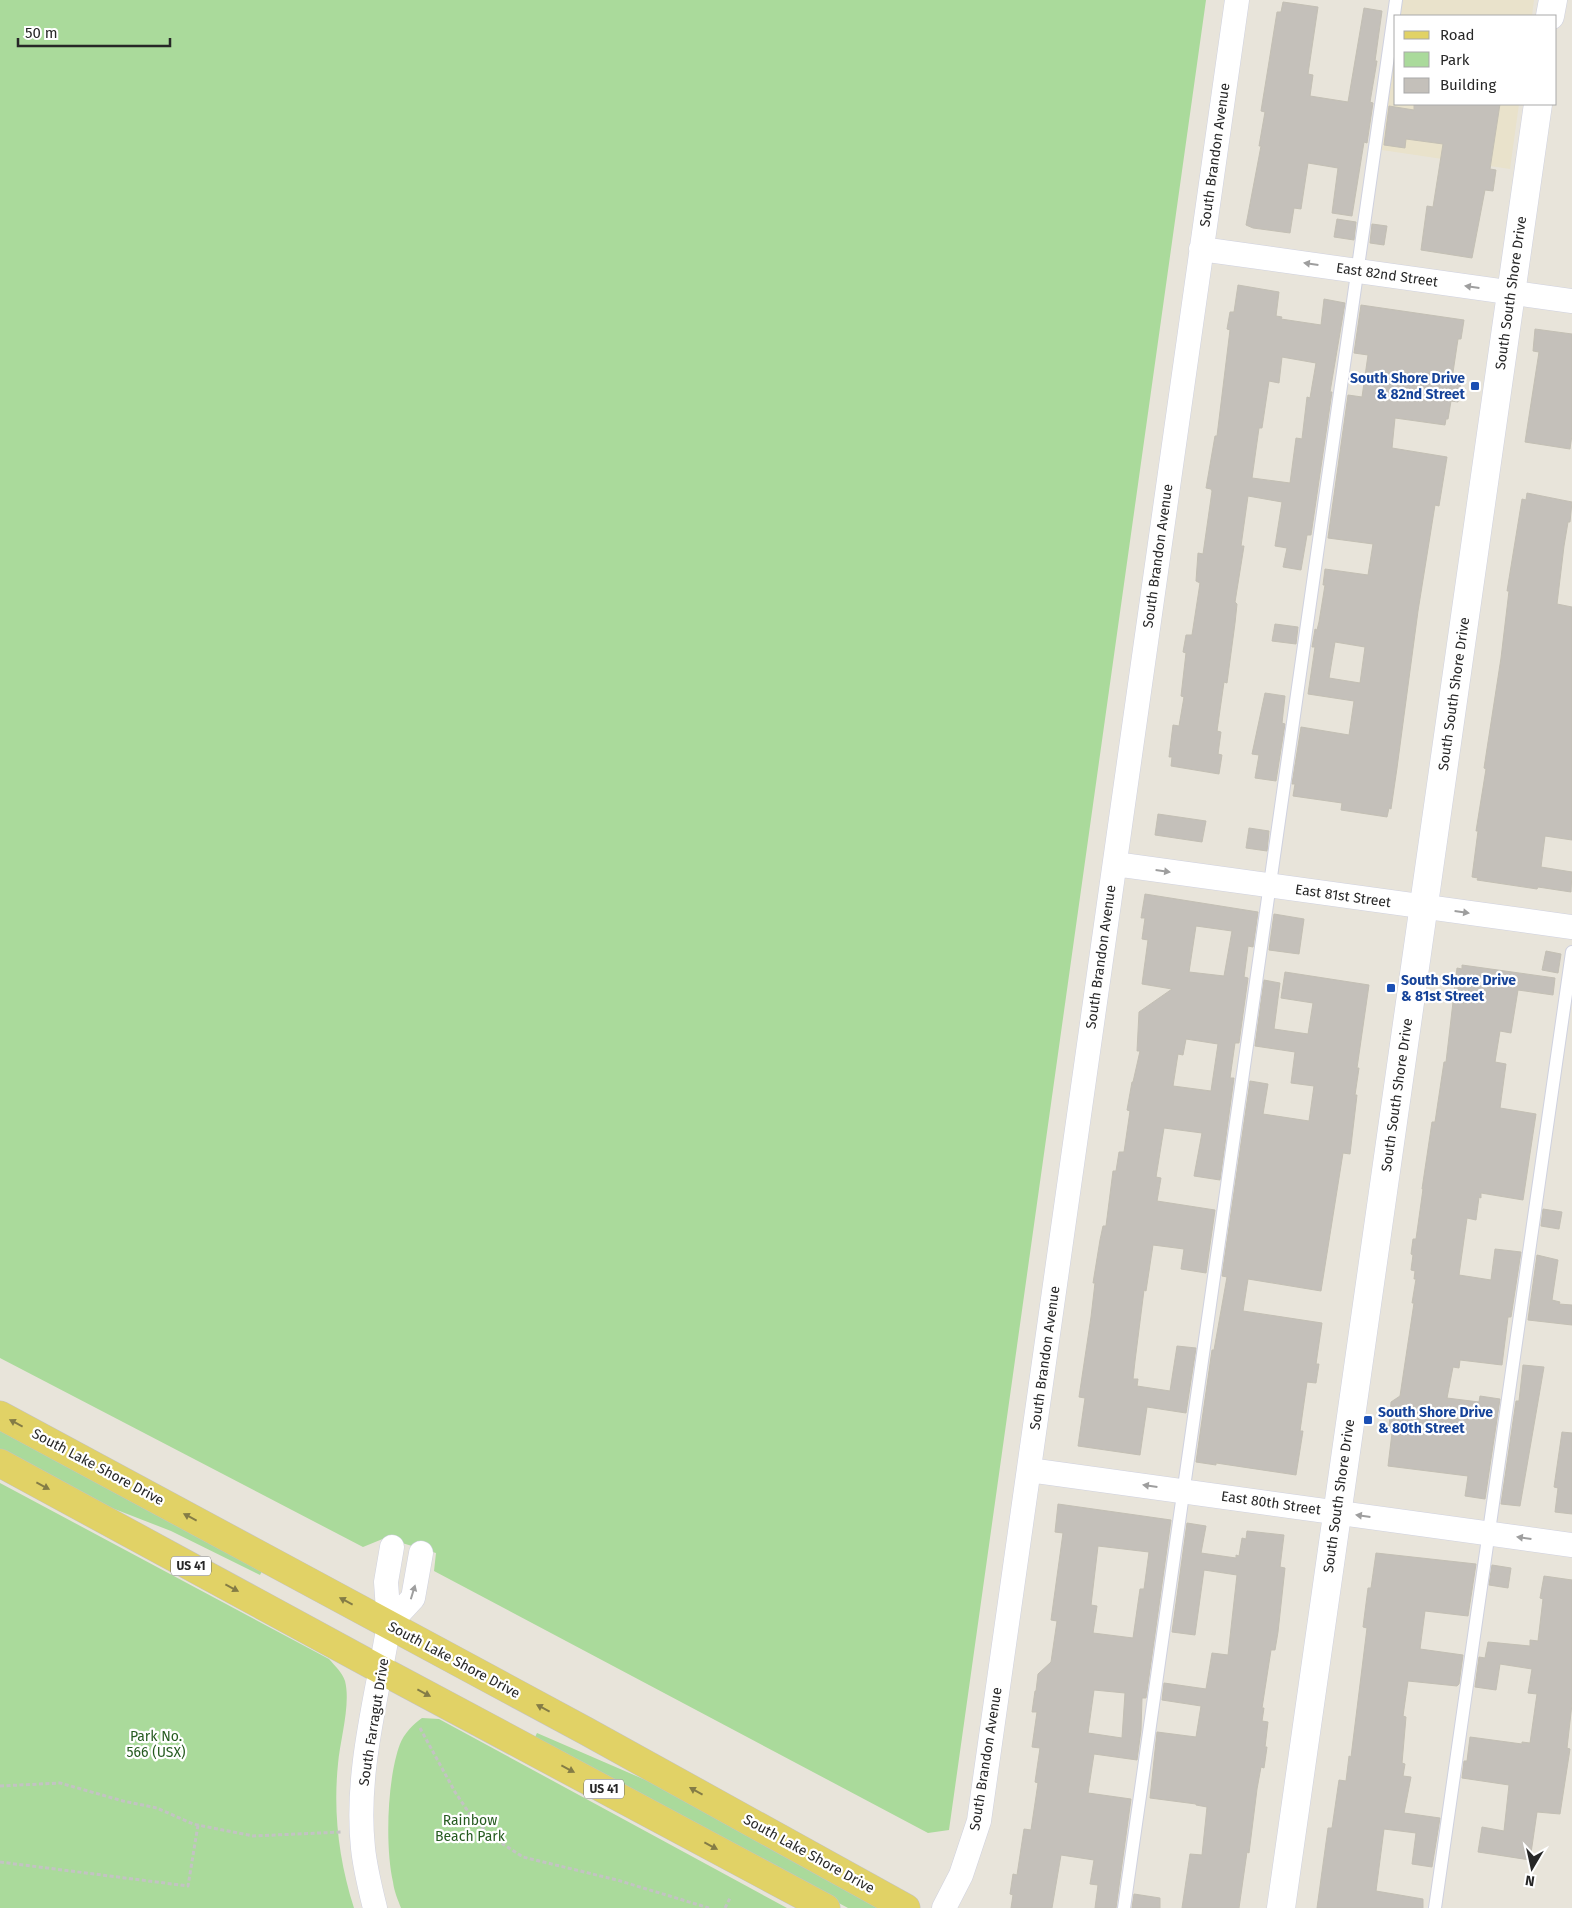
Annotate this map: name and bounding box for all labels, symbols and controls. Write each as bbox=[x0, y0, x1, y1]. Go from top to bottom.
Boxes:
scale bar bbox=[18, 15, 170, 47]
legend bbox=[1394, 15, 1557, 105]
text: 50 m bbox=[25, 24, 58, 42]
text: Road bbox=[1440, 26, 1475, 44]
text: Park bbox=[1440, 51, 1470, 69]
text: Building bbox=[1440, 76, 1496, 94]
street label: South Brandon Avenue bbox=[1196, 82, 1234, 228]
street label: South South Shore Drive bbox=[1492, 215, 1530, 371]
street label: East 82nd Street bbox=[1335, 259, 1440, 291]
one-way arrow bbox=[1302, 260, 1318, 268]
one-way arrow bbox=[1463, 283, 1479, 291]
place label: South Shore Drive & 82nd Street bbox=[1350, 370, 1466, 403]
marker: South Shore Drive & 82nd Street bbox=[1469, 380, 1481, 392]
street label: South Brandon Avenue bbox=[1139, 483, 1177, 629]
street label: South South Shore Drive bbox=[1435, 616, 1473, 772]
one-way arrow bbox=[1155, 867, 1171, 875]
street label: East 81st Street bbox=[1294, 881, 1393, 911]
street label: South Brandon Avenue bbox=[1082, 884, 1120, 1030]
one-way arrow bbox=[1455, 909, 1471, 917]
place label: South Shore Drive & 81st Street bbox=[1401, 972, 1516, 1005]
marker: South Shore Drive & 81st Street bbox=[1385, 982, 1397, 994]
street label: South South Shore Drive bbox=[1378, 1017, 1416, 1173]
street label: South Brandon Avenue bbox=[1026, 1285, 1064, 1431]
place label: South Shore Drive & 80th Street bbox=[1378, 1404, 1493, 1437]
marker: South Shore Drive & 80th Street bbox=[1362, 1414, 1374, 1426]
street label: South South Shore Drive bbox=[1320, 1418, 1358, 1574]
one-way arrow bbox=[10, 1419, 23, 1428]
street label: South Lake Shore Drive bbox=[29, 1425, 167, 1509]
one-way arrow bbox=[36, 1482, 50, 1490]
one-way arrow bbox=[1141, 1482, 1157, 1490]
street label: East 80th Street bbox=[1220, 1488, 1323, 1519]
one-way arrow bbox=[1354, 1511, 1370, 1519]
one-way arrow bbox=[183, 1513, 197, 1522]
one-way arrow bbox=[1515, 1534, 1531, 1542]
road number: US 41 bbox=[171, 1556, 211, 1575]
one-way arrow bbox=[225, 1584, 239, 1593]
one-way arrow bbox=[409, 1584, 417, 1599]
one-way arrow bbox=[339, 1597, 353, 1606]
street label: South Lake Shore Drive bbox=[385, 1618, 523, 1702]
street label: South Farragut Drive bbox=[355, 1657, 393, 1787]
street label: South Brandon Avenue bbox=[966, 1686, 1006, 1832]
one-way arrow bbox=[417, 1689, 432, 1697]
one-way arrow bbox=[536, 1704, 550, 1712]
park label: Park No. 566 (USX) bbox=[127, 1728, 185, 1761]
one-way arrow bbox=[561, 1765, 574, 1774]
road number: US 41 bbox=[584, 1780, 624, 1798]
one-way arrow bbox=[688, 1787, 703, 1795]
street label: South Lake Shore Drive bbox=[741, 1811, 877, 1897]
park label: Rainbow Beach Park bbox=[435, 1812, 506, 1845]
one-way arrow bbox=[703, 1842, 718, 1850]
north arrow bbox=[1507, 1843, 1557, 1893]
text: N bbox=[1524, 1871, 1536, 1889]

